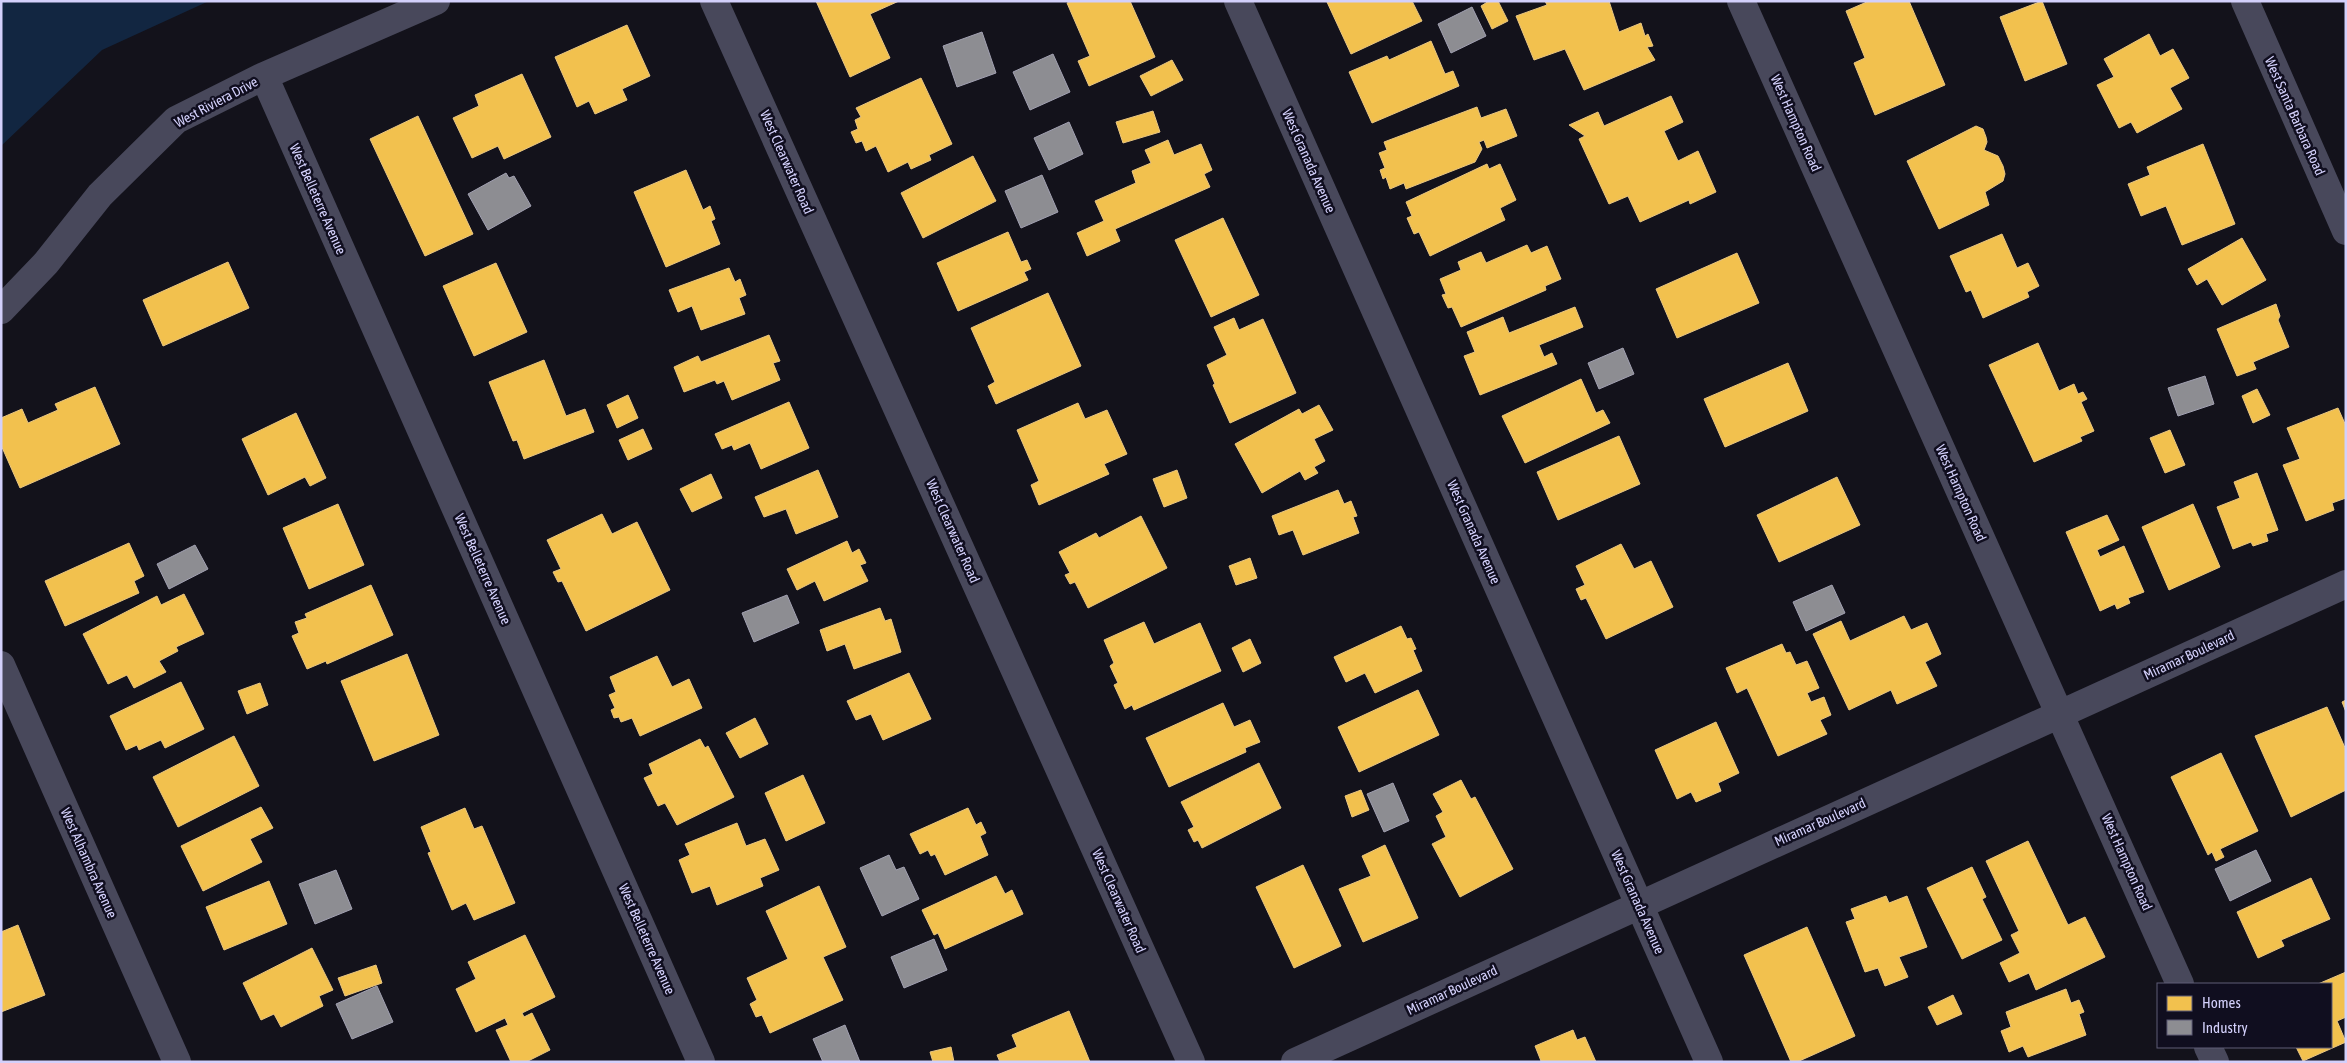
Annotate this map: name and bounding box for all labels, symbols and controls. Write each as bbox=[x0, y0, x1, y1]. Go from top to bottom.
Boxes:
street label: West Santa Barbara Road bbox=[2262, 54, 2328, 178]
street label: West Hampton Road bbox=[1767, 72, 1825, 174]
street label: West Riviera Drive bbox=[172, 73, 260, 131]
street label: West Granada Avenue bbox=[1279, 107, 1339, 215]
street label: West Clearwater Road bbox=[757, 108, 817, 216]
street label: West Belleterre Avenue bbox=[286, 141, 350, 257]
street label: West Hampton Road bbox=[1932, 442, 1990, 544]
street label: West Clearwater Road bbox=[923, 477, 983, 585]
street label: West Granada Avenue bbox=[1444, 478, 1504, 586]
street label: West Belleterre Avenue bbox=[451, 511, 515, 627]
street label: Miramar Boulevard bbox=[2141, 627, 2237, 683]
street label: Miramar Boulevard bbox=[1772, 795, 1868, 849]
street label: West Alhambra Avenue bbox=[58, 806, 120, 920]
street label: West Hampton Road bbox=[2098, 811, 2156, 913]
street label: West Clearwater Road bbox=[1089, 847, 1149, 955]
street label: West Granada Avenue bbox=[1608, 848, 1668, 956]
street label: West Belleterre Avenue bbox=[615, 881, 679, 997]
street label: Miramar Boulevard bbox=[1404, 962, 1500, 1018]
legend bbox=[2157, 983, 2332, 1048]
text: Homes bbox=[2202, 994, 2241, 1011]
text: Industry bbox=[2202, 1019, 2248, 1036]

